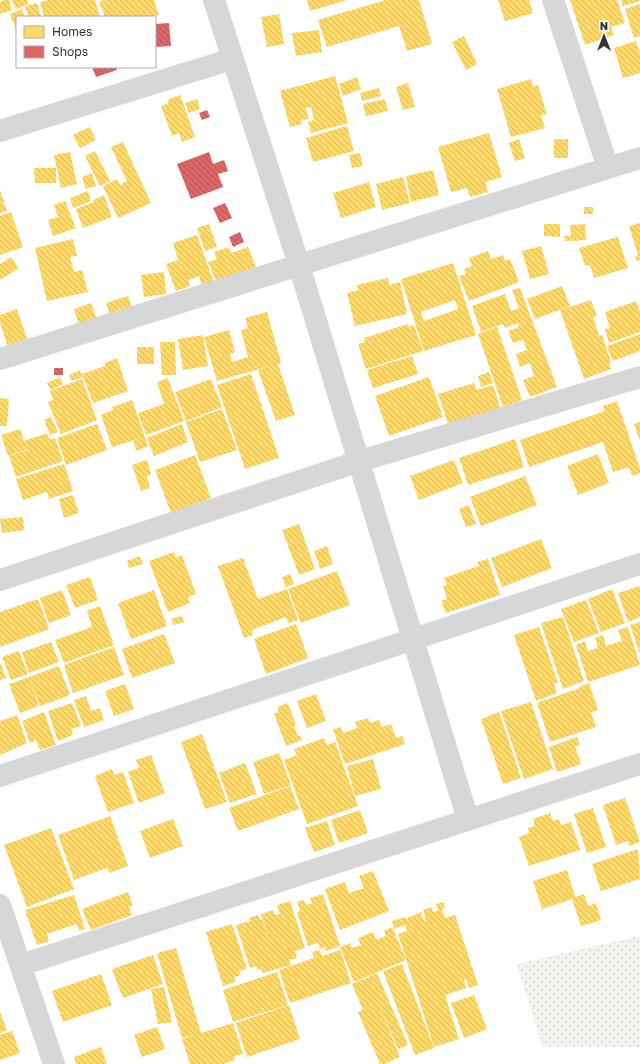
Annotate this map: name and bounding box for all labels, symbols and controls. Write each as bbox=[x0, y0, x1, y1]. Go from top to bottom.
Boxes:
legend bbox=[16, 16, 156, 68]
north arrow bbox=[584, 16, 624, 56]
text: N bbox=[600, 19, 608, 32]
text: Homes bbox=[52, 24, 92, 39]
text: Shops bbox=[52, 44, 88, 59]

